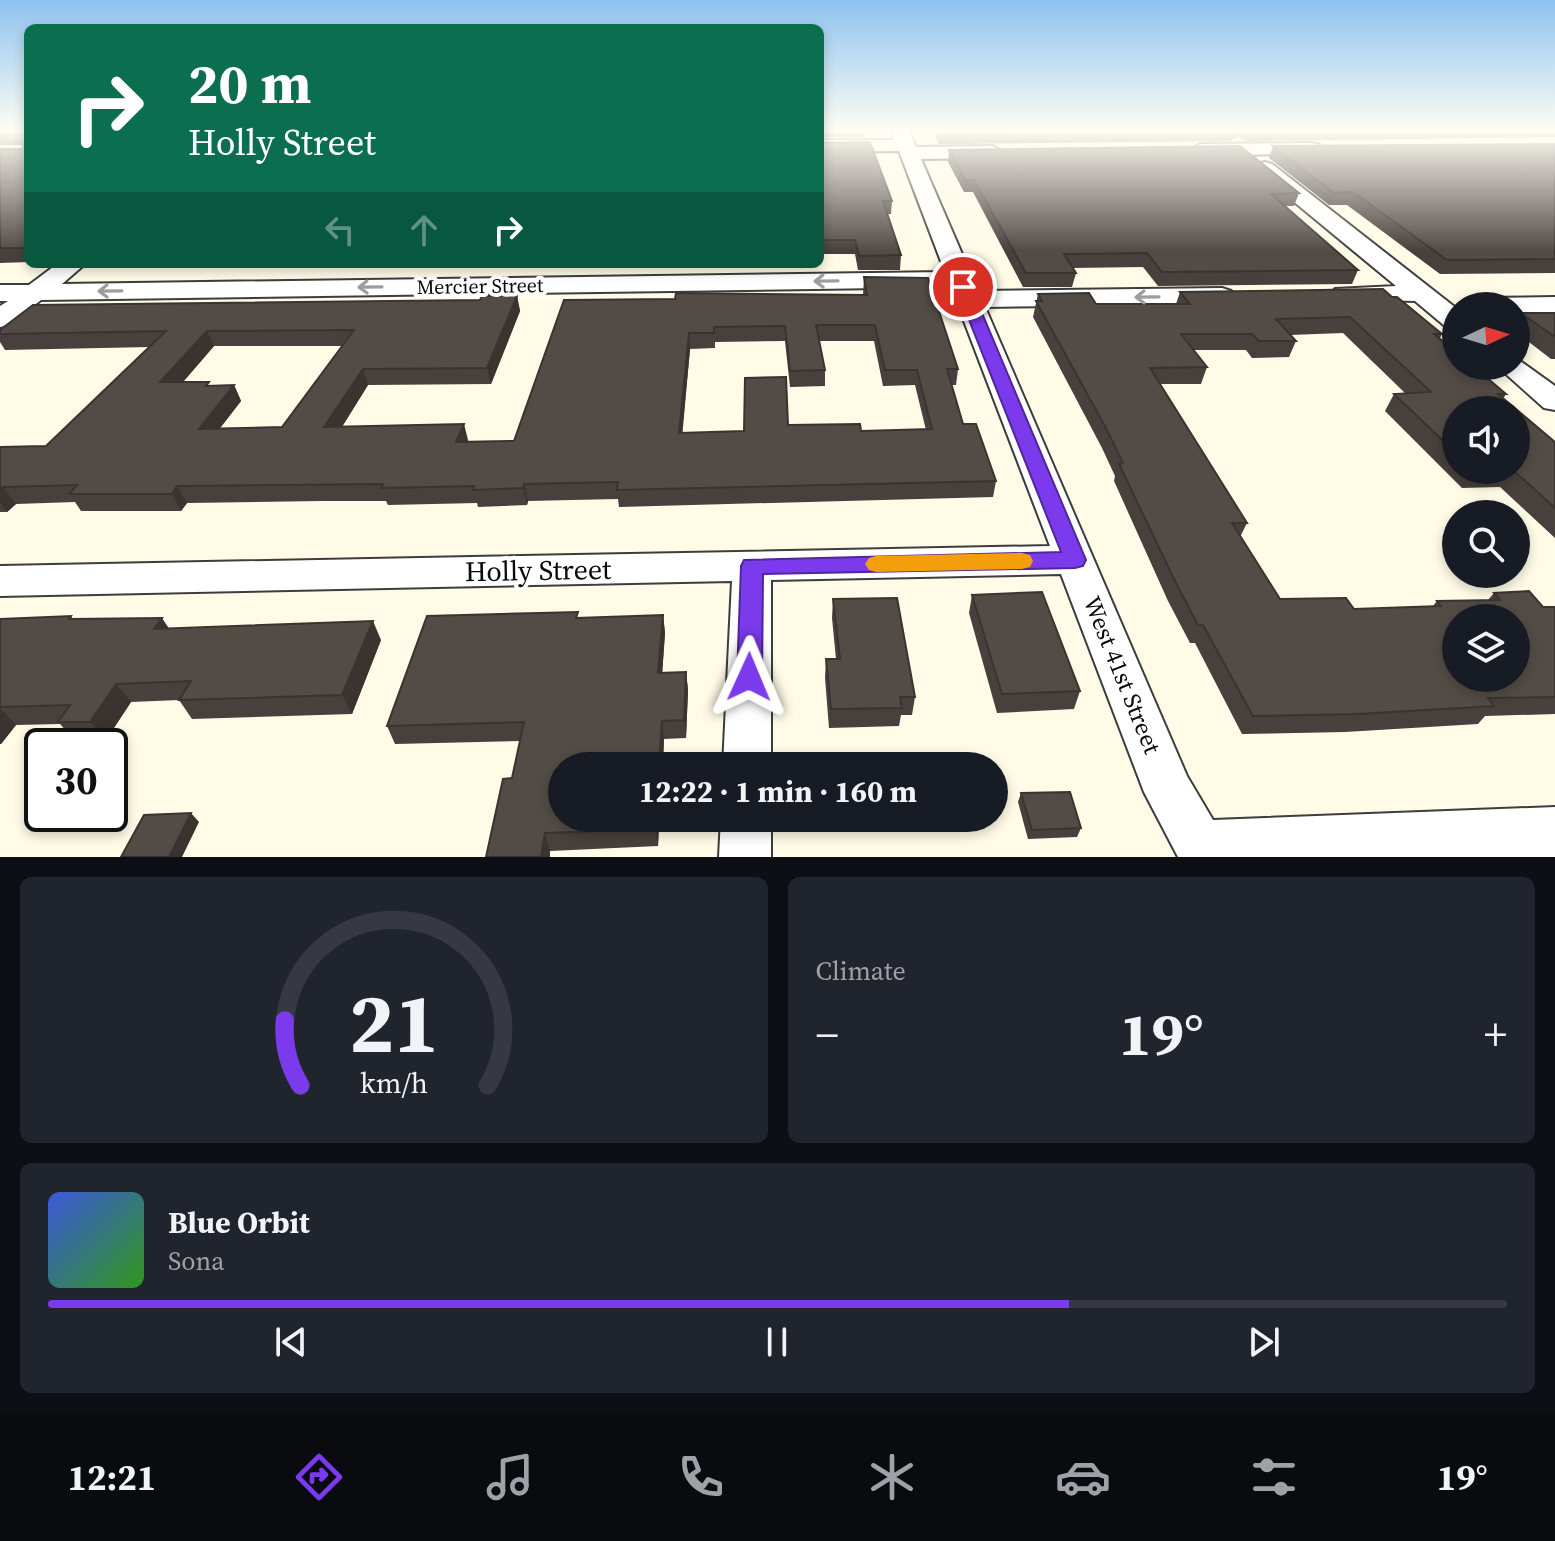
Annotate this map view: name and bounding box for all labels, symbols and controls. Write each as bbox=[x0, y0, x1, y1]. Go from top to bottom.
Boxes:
text: 20 m bbox=[188, 45, 311, 122]
icon: right bbox=[56, 56, 160, 160]
text: Holly Street bbox=[188, 118, 376, 167]
icon: left bbox=[318, 208, 362, 252]
icon: ahead bbox=[402, 208, 446, 252]
icon: right bbox=[486, 208, 530, 252]
pin bbox=[929, 253, 997, 321]
icon: arrive bbox=[941, 265, 985, 309]
street label: Mercier Street bbox=[416, 271, 544, 301]
one-way arrow bbox=[813, 273, 840, 288]
one-way arrow bbox=[357, 279, 384, 295]
one-way arrow bbox=[97, 283, 124, 299]
one-way arrow bbox=[1134, 289, 1161, 305]
north arrow bbox=[1442, 292, 1530, 380]
map controls bbox=[1442, 292, 1530, 692]
button: sound bbox=[1442, 396, 1530, 484]
button: search bbox=[1442, 500, 1530, 588]
street label: Holly Street bbox=[465, 550, 612, 590]
street label: West 41st Street bbox=[1076, 591, 1169, 759]
button: layers bbox=[1442, 604, 1530, 692]
position arrow bbox=[707, 635, 791, 719]
speed limit sign: 30 bbox=[24, 728, 128, 832]
text: 12:22 · 1 min · 160 m bbox=[639, 771, 917, 812]
text: Climate bbox=[816, 953, 906, 989]
text: 21 bbox=[349, 966, 439, 1080]
text: 19° bbox=[1119, 993, 1204, 1075]
text: − bbox=[816, 1004, 839, 1065]
text: + bbox=[1484, 1004, 1507, 1065]
text: km/h bbox=[360, 1063, 428, 1103]
text: Blue Orbit bbox=[168, 1202, 310, 1243]
text: Sona bbox=[168, 1243, 225, 1279]
icon: previous bbox=[269, 1320, 313, 1364]
icon: pause bbox=[755, 1320, 799, 1364]
icon: next bbox=[1242, 1320, 1286, 1364]
icon: directions bbox=[291, 1449, 347, 1505]
icon: music bbox=[482, 1449, 538, 1505]
icon: phone bbox=[673, 1449, 729, 1505]
icon: climate bbox=[864, 1449, 920, 1505]
icon: car bbox=[1055, 1449, 1111, 1505]
icon: filters bbox=[1246, 1449, 1302, 1505]
text: 12:21 bbox=[67, 1453, 156, 1502]
text: 19° bbox=[1437, 1453, 1488, 1502]

